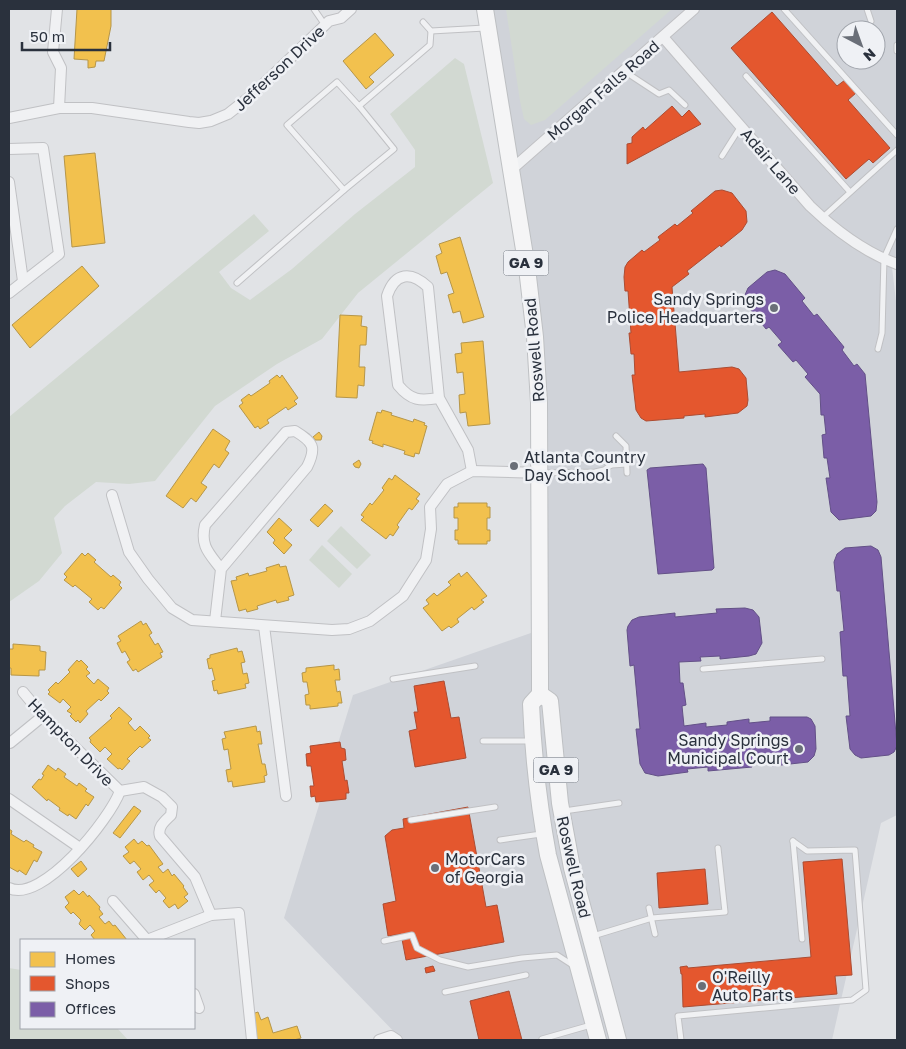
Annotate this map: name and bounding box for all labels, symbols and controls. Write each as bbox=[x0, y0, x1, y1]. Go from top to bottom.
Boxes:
scale bar bbox=[22, 20, 110, 52]
north arrow bbox=[836, 20, 886, 70]
street label: Jefferson Drive bbox=[229, 21, 329, 115]
text: 50 m bbox=[30, 27, 65, 45]
street label: Morgan Falls Road bbox=[543, 36, 663, 144]
text: N bbox=[860, 45, 879, 65]
street label: Adair Lane bbox=[737, 124, 805, 198]
road number: GA 9 bbox=[504, 250, 548, 276]
place label: Sandy Springs Police Headquarters bbox=[607, 289, 764, 327]
street label: Roswell Road bbox=[519, 297, 549, 403]
marker: Sandy Springs Police Headquarters bbox=[768, 302, 780, 314]
place label: Atlanta Country Day School bbox=[524, 447, 646, 485]
marker: Atlanta Country Day School bbox=[508, 460, 520, 472]
street label: Hampton Drive bbox=[24, 694, 118, 790]
place label: Sandy Springs Municipal Court bbox=[667, 730, 789, 768]
marker: Sandy Springs Municipal Court bbox=[793, 743, 805, 755]
road number: GA 9 bbox=[534, 758, 578, 782]
street label: Roswell Road bbox=[553, 814, 595, 920]
place label: MotorCars of Georgia bbox=[445, 849, 525, 887]
marker: MotorCars of Georgia bbox=[429, 862, 441, 874]
legend bbox=[20, 939, 195, 1029]
text: Homes bbox=[65, 949, 115, 967]
place label: O'Reilly Auto Parts bbox=[712, 967, 793, 1005]
text: Shops bbox=[65, 974, 110, 992]
marker: O'Reilly Auto Parts bbox=[696, 980, 708, 992]
text: Offices bbox=[65, 999, 116, 1017]

